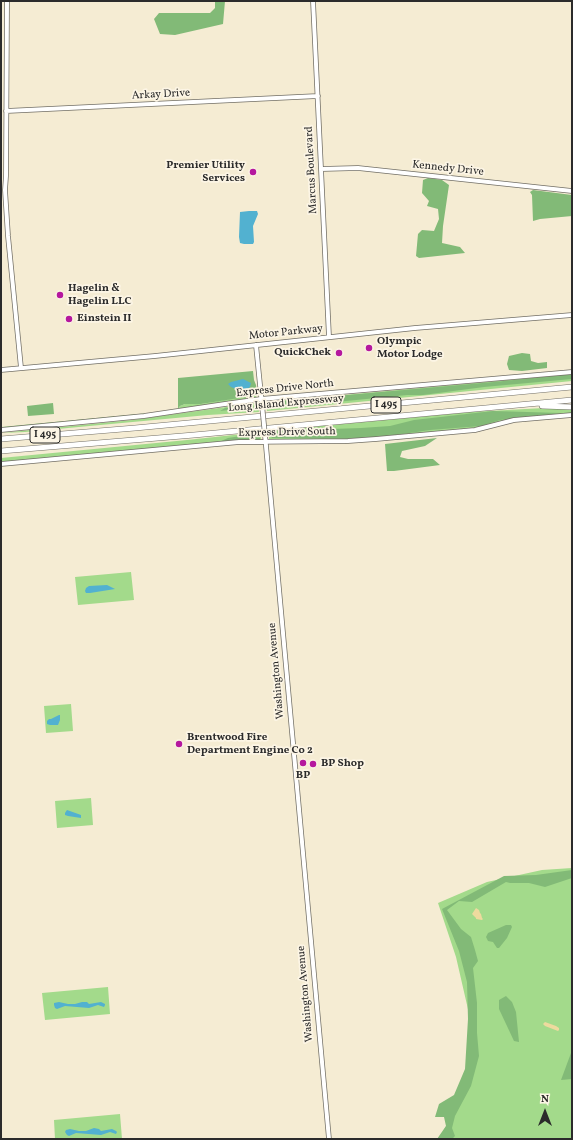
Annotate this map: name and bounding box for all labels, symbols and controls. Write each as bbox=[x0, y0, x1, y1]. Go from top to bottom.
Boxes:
street label: Arkay Drive bbox=[131, 87, 191, 103]
street label: Marcus Boulevard bbox=[303, 126, 321, 214]
place label: Premier Utility Services bbox=[166, 159, 245, 185]
street label: Kennedy Drive bbox=[412, 159, 484, 179]
marker: Premier Utility Services bbox=[248, 167, 258, 177]
place label: Hagelin & Hagelin LLC bbox=[68, 282, 132, 308]
marker: Hagelin & Hagelin LLC bbox=[55, 290, 65, 300]
place label: Einstein II bbox=[77, 312, 131, 326]
marker: Einstein II bbox=[64, 314, 74, 324]
street label: Motor Parkway bbox=[248, 323, 324, 343]
place label: Olympic Motor Lodge bbox=[377, 335, 443, 361]
marker: Olympic Motor Lodge bbox=[364, 343, 374, 353]
place label: QuickChek bbox=[274, 346, 331, 360]
marker: QuickChek bbox=[334, 348, 344, 358]
street label: Express Drive North bbox=[235, 377, 335, 401]
street label: Long Island Expressway bbox=[228, 392, 344, 416]
road number: I 495 bbox=[371, 397, 401, 413]
street label: Express Drive South bbox=[238, 426, 336, 440]
road number: I 495 bbox=[30, 427, 60, 443]
street label: Washington Avenue bbox=[266, 622, 288, 720]
place label: Brentwood Fire Department Engine Co 2 bbox=[187, 731, 313, 757]
marker: Brentwood Fire Department Engine Co 2 bbox=[174, 739, 184, 749]
place label: BP Shop bbox=[321, 757, 364, 771]
marker: BP bbox=[298, 758, 308, 768]
marker: BP Shop bbox=[308, 759, 318, 769]
place label: BP bbox=[296, 769, 310, 783]
street label: Washington Avenue bbox=[295, 945, 317, 1043]
north arrow bbox=[525, 1092, 565, 1132]
text: N bbox=[541, 1092, 549, 1107]

